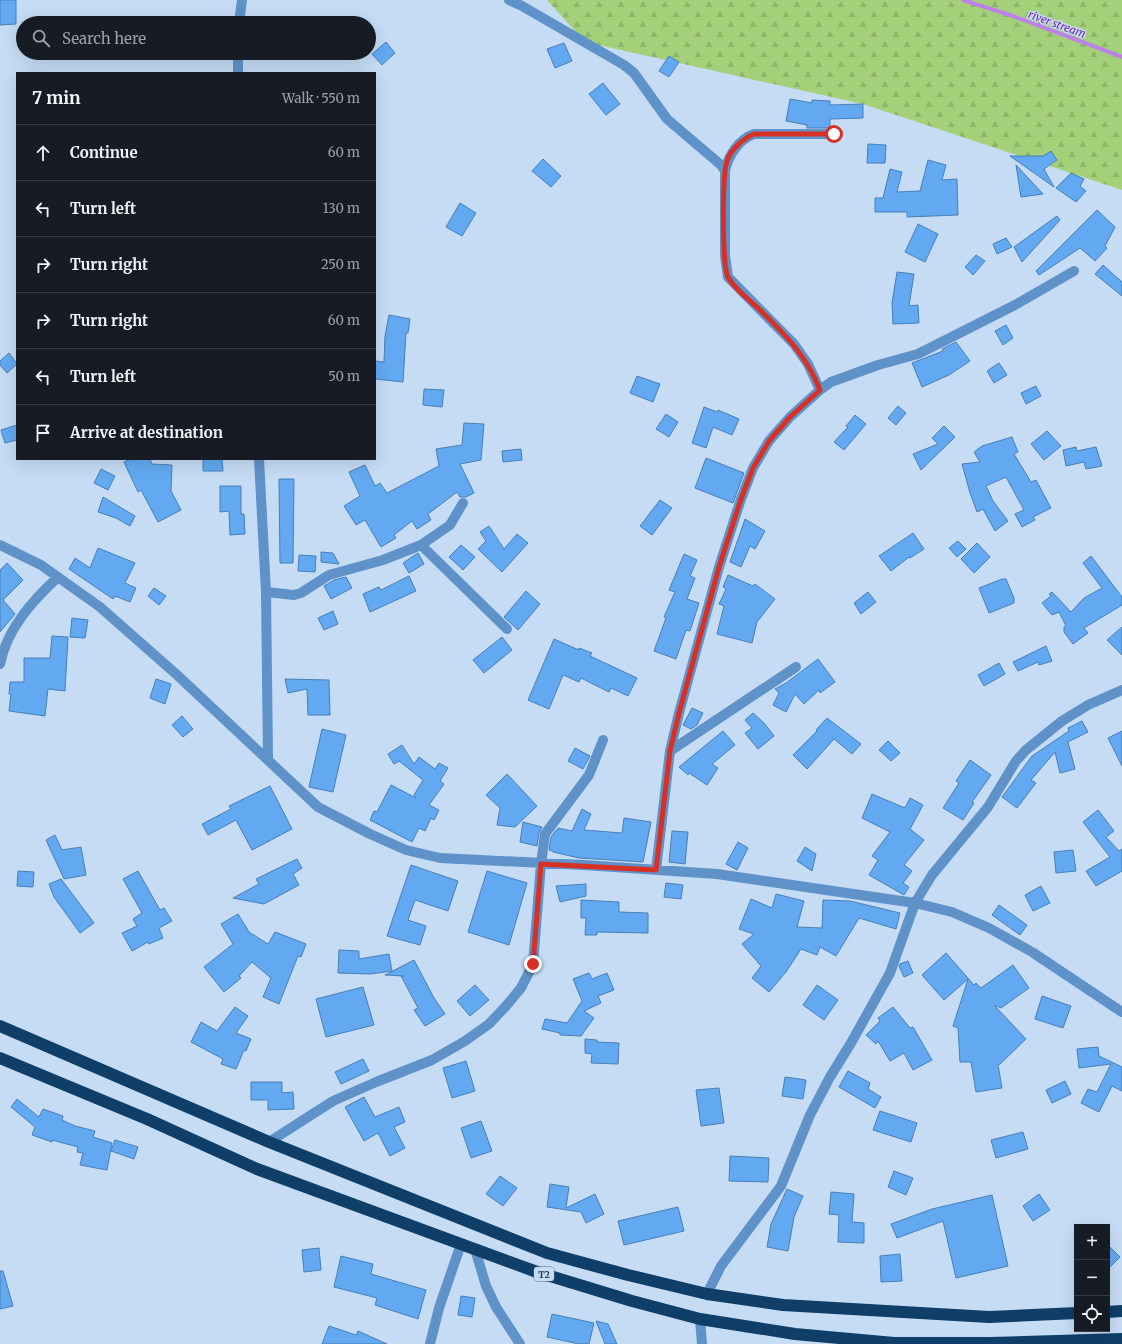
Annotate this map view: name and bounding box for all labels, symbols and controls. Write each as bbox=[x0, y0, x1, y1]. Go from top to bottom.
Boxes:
water label: river stream bbox=[1026, 7, 1088, 41]
search box bbox=[16, 16, 376, 60]
icon: search bbox=[30, 27, 52, 49]
text: Search here bbox=[62, 29, 146, 48]
text: 7 min bbox=[32, 87, 81, 109]
text: Walk · 550 m bbox=[282, 90, 360, 107]
route start bbox=[825, 125, 843, 143]
icon: ahead bbox=[32, 142, 54, 164]
text: Continue bbox=[70, 143, 138, 162]
text: 60 m bbox=[328, 144, 360, 161]
icon: left bbox=[32, 198, 54, 220]
text: Turn left bbox=[70, 199, 136, 218]
text: 130 m bbox=[323, 200, 360, 217]
icon: right bbox=[32, 254, 54, 276]
text: Turn right bbox=[70, 255, 148, 274]
text: 250 m bbox=[321, 256, 360, 273]
icon: right bbox=[32, 310, 54, 332]
text: Turn right bbox=[70, 311, 148, 330]
text: 60 m bbox=[328, 312, 360, 329]
icon: left bbox=[32, 366, 54, 388]
text: Turn left bbox=[70, 367, 136, 386]
text: 50 m bbox=[328, 368, 360, 385]
icon: arrive bbox=[32, 422, 54, 444]
text: Arrive at destination bbox=[70, 423, 223, 442]
route end bbox=[524, 955, 542, 973]
map controls bbox=[1074, 1224, 1110, 1332]
button: + bbox=[1074, 1224, 1110, 1260]
button: − bbox=[1074, 1260, 1110, 1296]
road number: T2 bbox=[534, 1267, 554, 1281]
button: locate bbox=[1074, 1296, 1110, 1332]

